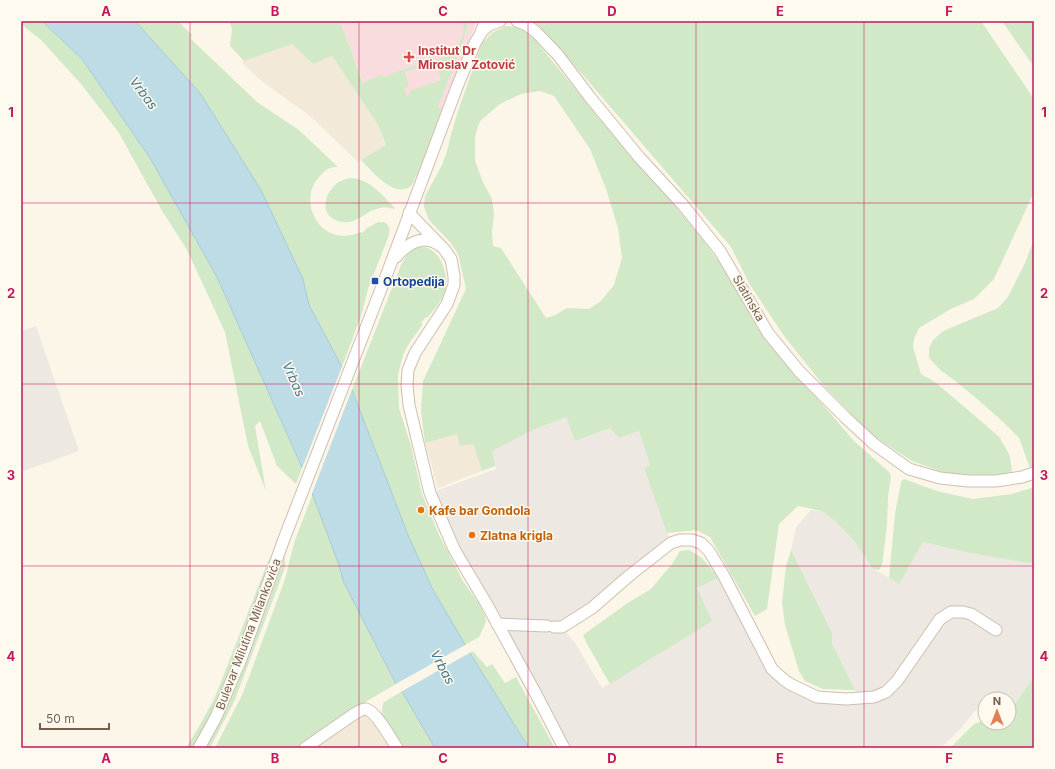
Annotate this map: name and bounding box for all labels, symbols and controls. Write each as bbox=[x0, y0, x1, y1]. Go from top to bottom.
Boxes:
text: A bbox=[101, 3, 111, 19]
text: B bbox=[271, 3, 280, 19]
text: C bbox=[438, 3, 448, 19]
text: D bbox=[607, 3, 617, 19]
text: E bbox=[776, 3, 784, 19]
text: F bbox=[945, 3, 953, 19]
place label: Institut Dr Miroslav Zotović bbox=[418, 43, 515, 72]
marker: Institut Dr Miroslav Zotović bbox=[403, 51, 415, 63]
water label: Vrbas bbox=[127, 73, 162, 113]
text: 1 bbox=[8, 104, 14, 120]
text: 1 bbox=[1041, 104, 1047, 120]
street label: Slatinska bbox=[730, 272, 768, 324]
place label: Ortopedija bbox=[383, 274, 445, 289]
marker: Ortopedija bbox=[370, 276, 380, 286]
text: 2 bbox=[7, 285, 15, 301]
text: 2 bbox=[1040, 285, 1048, 301]
water label: Vrbas bbox=[279, 359, 309, 399]
text: 3 bbox=[7, 467, 15, 483]
text: 3 bbox=[1040, 467, 1048, 483]
place label: Kafe bar Gondola bbox=[429, 503, 530, 518]
marker: Kafe bar Gondola bbox=[416, 505, 426, 515]
place label: Zlatna krigla bbox=[480, 528, 553, 543]
marker: Zlatna krigla bbox=[467, 530, 477, 540]
street label: Bulevar Milutina Milankovića bbox=[212, 556, 284, 712]
water label: Vrbas bbox=[427, 647, 459, 687]
text: 4 bbox=[7, 648, 16, 664]
text: 4 bbox=[1040, 648, 1049, 664]
north arrow bbox=[977, 691, 1017, 731]
text: N bbox=[993, 694, 1001, 708]
scale bar bbox=[40, 705, 109, 731]
text: 50 m bbox=[46, 711, 75, 726]
text: A bbox=[101, 750, 111, 766]
text: B bbox=[271, 750, 280, 766]
text: C bbox=[438, 750, 448, 766]
text: D bbox=[607, 750, 617, 766]
text: E bbox=[776, 750, 784, 766]
text: F bbox=[945, 750, 953, 766]

